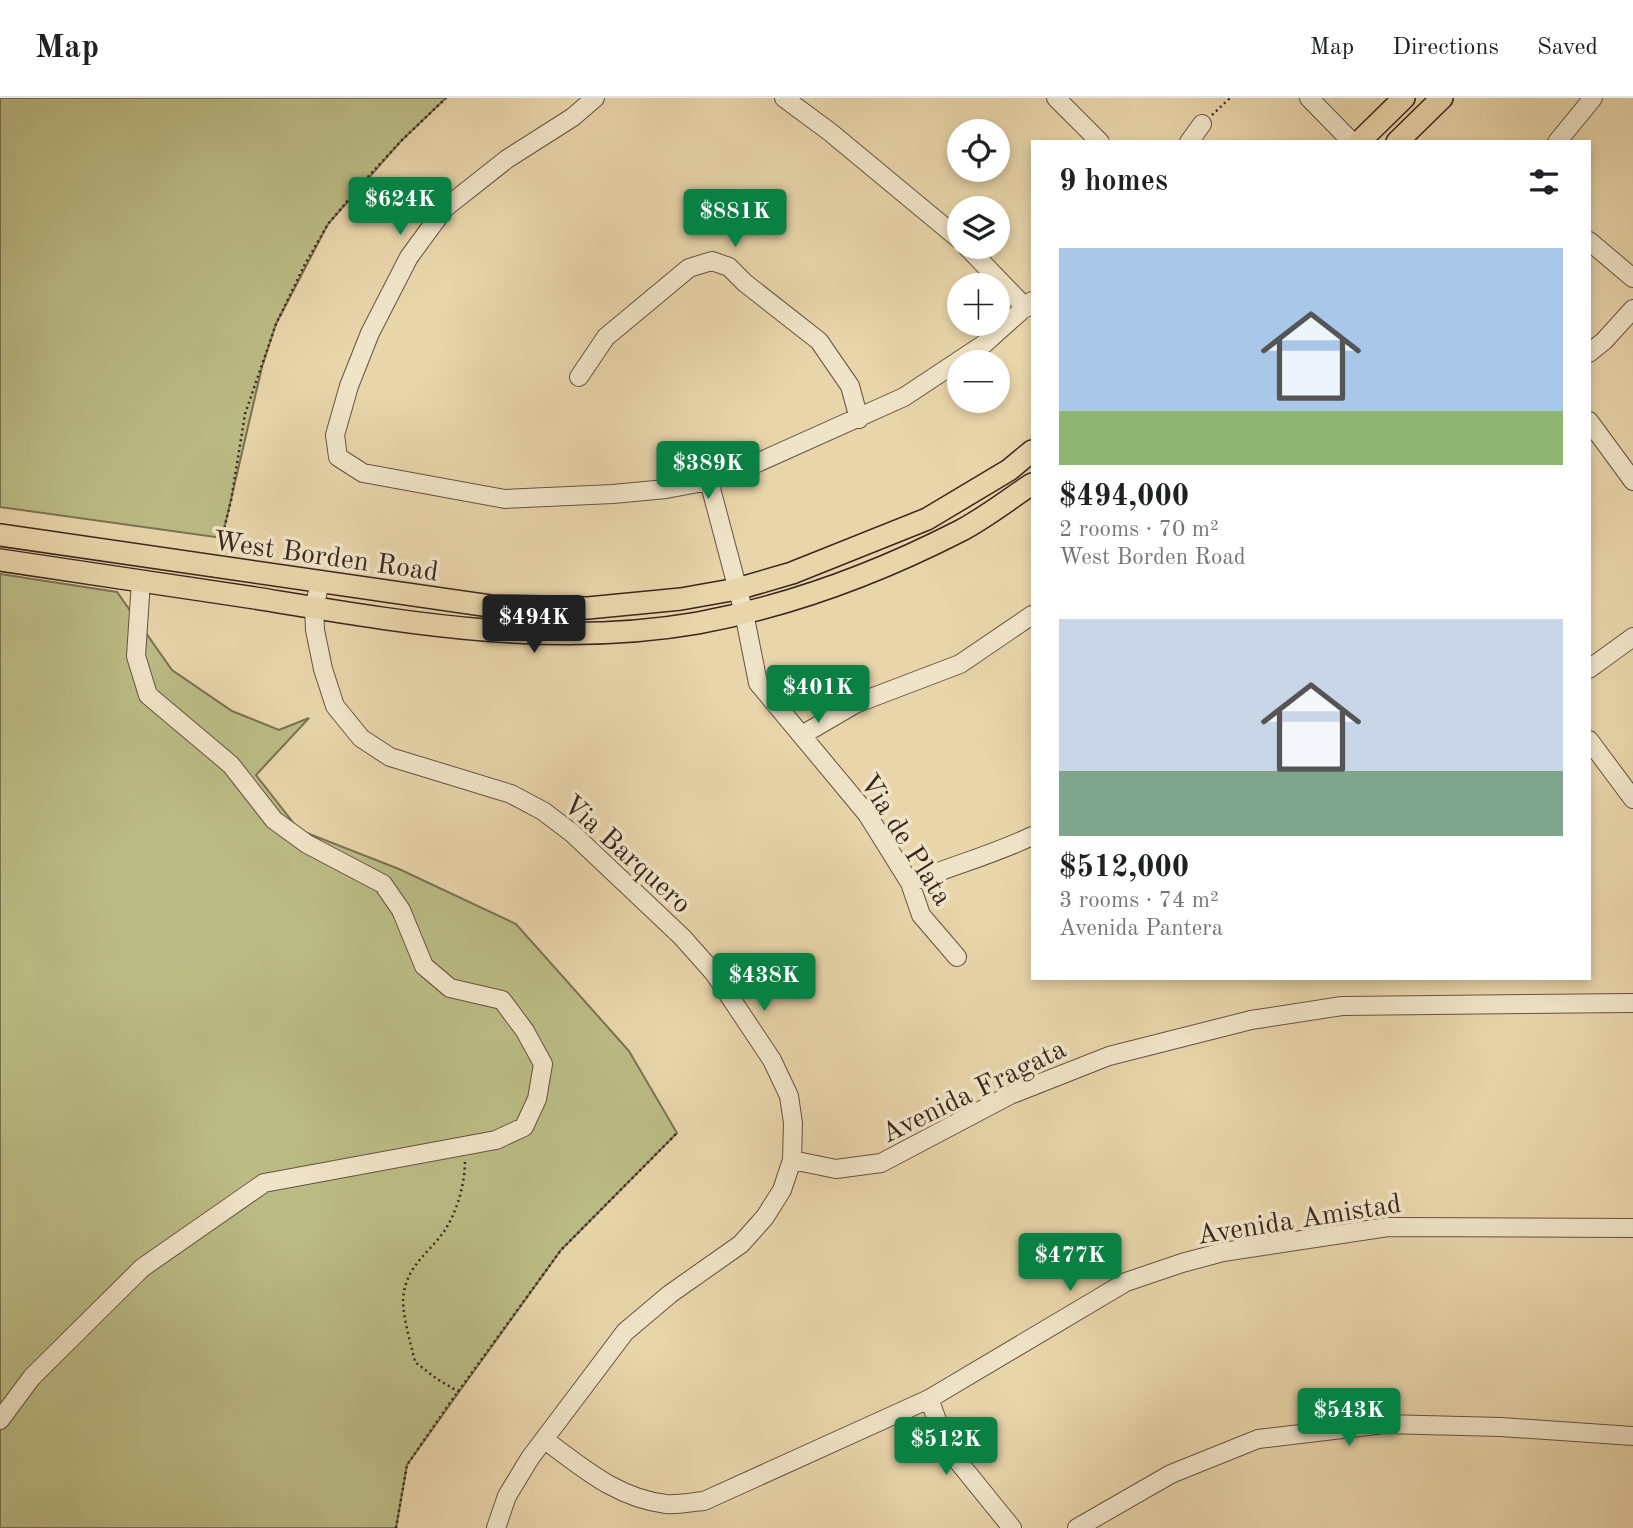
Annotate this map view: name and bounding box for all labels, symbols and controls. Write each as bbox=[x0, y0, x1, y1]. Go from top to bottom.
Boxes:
text: Map bbox=[35, 32, 99, 65]
text: Map bbox=[1310, 36, 1354, 60]
text: Directions bbox=[1392, 36, 1499, 60]
text: Saved bbox=[1537, 36, 1598, 60]
map controls bbox=[947, 119, 1010, 413]
button: locate bbox=[947, 119, 1010, 182]
icon: filters bbox=[1525, 163, 1563, 201]
text: 9 homes bbox=[1059, 167, 1168, 197]
pin: $624K bbox=[351, 178, 449, 237]
text: $624K bbox=[364, 188, 436, 211]
pin: $881K bbox=[686, 190, 784, 249]
button: layers bbox=[947, 196, 1010, 259]
text: $881K bbox=[699, 200, 771, 223]
button: + bbox=[947, 273, 1010, 336]
icon: home bbox=[1248, 293, 1374, 419]
button: − bbox=[947, 350, 1010, 413]
pin: $389K bbox=[659, 442, 757, 501]
text: $389K bbox=[672, 452, 744, 475]
text: $494,000 bbox=[1059, 482, 1189, 512]
text: 2 rooms · 70 m² bbox=[1059, 518, 1219, 541]
street label: West Borden Road bbox=[211, 528, 440, 588]
text: West Borden Road bbox=[1059, 546, 1246, 569]
pin: $494K bbox=[485, 596, 583, 655]
text: $494K bbox=[498, 606, 570, 629]
icon: home bbox=[1248, 664, 1374, 790]
pin: $401K bbox=[769, 666, 867, 725]
text: $401K bbox=[782, 676, 854, 699]
street label: Via de Plata bbox=[853, 770, 956, 911]
street label: Via Barquero bbox=[557, 791, 695, 920]
text: $512,000 bbox=[1059, 853, 1189, 883]
text: 3 rooms · 74 m² bbox=[1059, 889, 1219, 912]
text: Avenida Pantera bbox=[1059, 917, 1223, 940]
pin: $438K bbox=[715, 954, 813, 1013]
text: $438K bbox=[728, 964, 800, 987]
street label: Avenida Fragata bbox=[877, 1036, 1071, 1150]
street label: Avenida Amistad bbox=[1195, 1191, 1404, 1251]
pin: $477K bbox=[1021, 1234, 1119, 1293]
text: $477K bbox=[1034, 1244, 1106, 1267]
pin: $543K bbox=[1300, 1388, 1398, 1448]
text: $543K bbox=[1313, 1399, 1385, 1422]
pin: $512K bbox=[897, 1418, 995, 1477]
text: $512K bbox=[910, 1428, 982, 1451]

